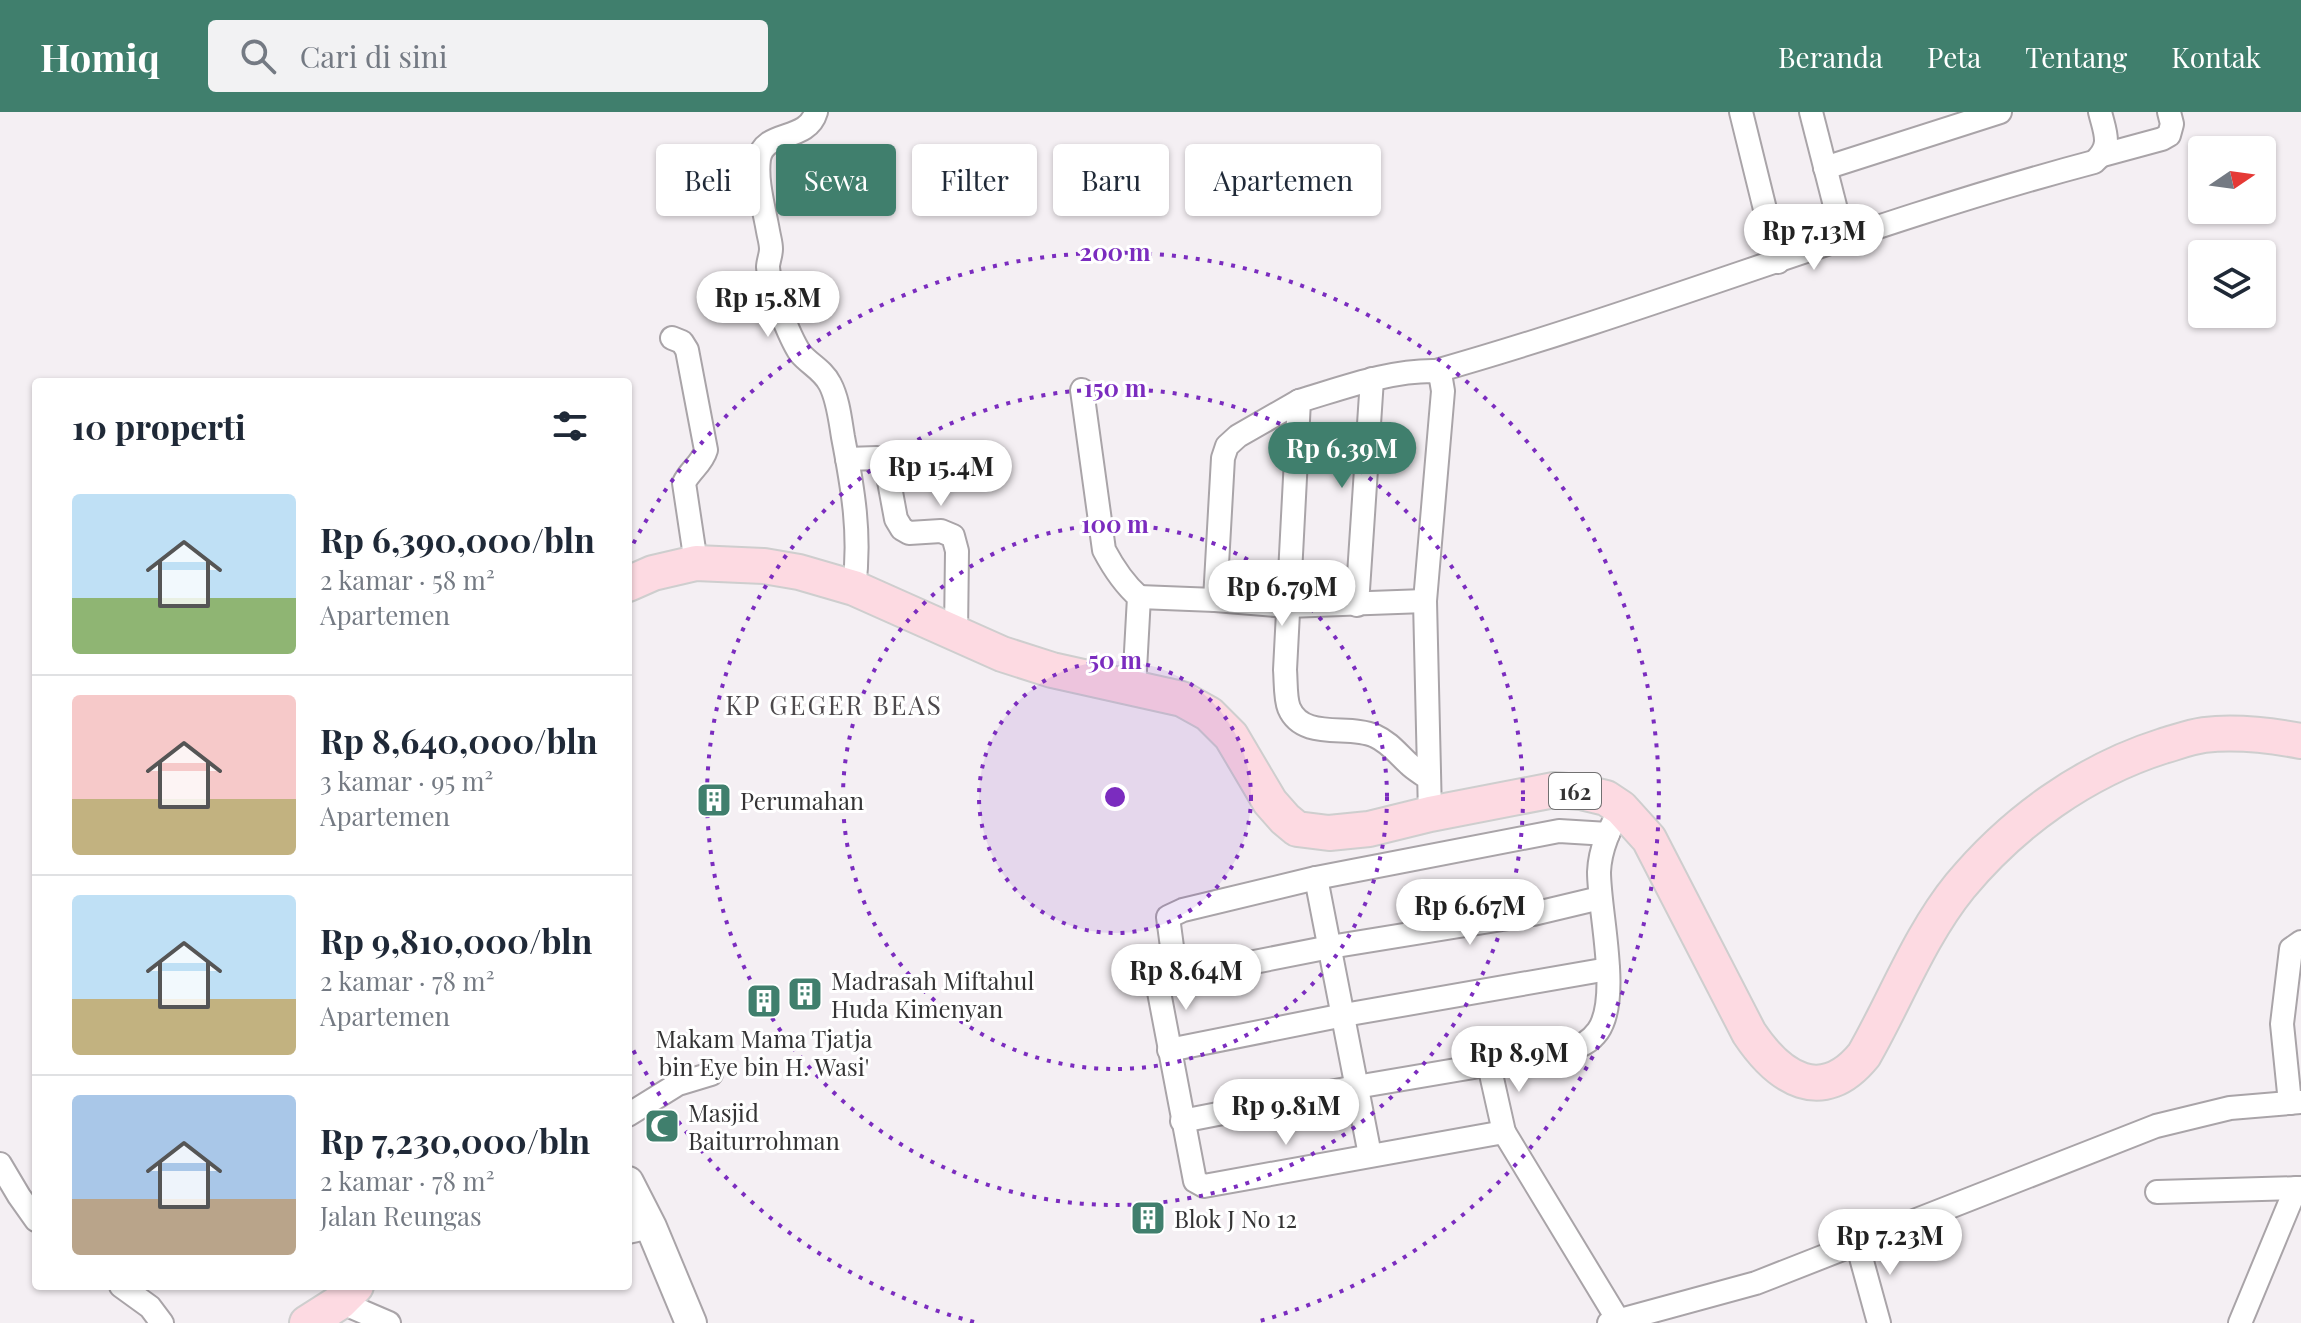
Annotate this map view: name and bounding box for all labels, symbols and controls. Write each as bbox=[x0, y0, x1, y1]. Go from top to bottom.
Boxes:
search box bbox=[208, 20, 768, 92]
text: Homiq bbox=[40, 31, 160, 82]
icon: search bbox=[236, 34, 280, 78]
text: Cari di sini bbox=[300, 36, 448, 76]
text: Beranda bbox=[1778, 38, 1883, 75]
text: Peta bbox=[1927, 38, 1981, 75]
text: Tentang bbox=[2025, 38, 2127, 75]
text: Kontak bbox=[2171, 38, 2261, 75]
north arrow bbox=[2188, 136, 2276, 224]
map controls bbox=[2188, 136, 2276, 328]
chip: Beli bbox=[656, 144, 760, 216]
chip: Sewa bbox=[776, 144, 896, 216]
chip: Filter bbox=[912, 144, 1037, 216]
chip: Baru bbox=[1053, 144, 1169, 216]
chip: Apartemen bbox=[1185, 144, 1381, 216]
pin: Rp 7.13M bbox=[1731, 204, 1897, 272]
text: Rp 7.13M bbox=[1762, 212, 1866, 247]
text: 200 m bbox=[1080, 235, 1151, 267]
button: layers bbox=[2188, 240, 2276, 328]
pin: Rp 15.8M bbox=[685, 271, 851, 339]
text: Rp 15.8M bbox=[715, 279, 821, 314]
text: 150 m bbox=[1084, 371, 1147, 403]
text: 10 properti bbox=[72, 403, 246, 449]
icon: filters bbox=[548, 404, 592, 448]
pin: Rp 6.39M bbox=[1259, 422, 1425, 490]
text: Rp 6.39M bbox=[1286, 430, 1398, 465]
pin: Rp 15.4M bbox=[858, 440, 1024, 508]
text: Rp 15.4M bbox=[888, 448, 994, 483]
text: 100 m bbox=[1081, 507, 1149, 539]
text: Rp 6,390,000/bln bbox=[320, 516, 595, 562]
icon: home bbox=[136, 526, 232, 622]
pin: Rp 6.79M bbox=[1199, 560, 1365, 628]
text: 2 kamar · 58 m² bbox=[320, 562, 495, 597]
text: Rp 6.79M bbox=[1226, 568, 1338, 603]
text: Apartemen bbox=[320, 597, 450, 632]
text: 50 m bbox=[1088, 643, 1142, 675]
district label: KP GEGER BEAS bbox=[725, 687, 943, 722]
text: Rp 8,640,000/bln bbox=[320, 717, 598, 763]
icon: home bbox=[136, 727, 232, 823]
text: 3 kamar · 95 m² bbox=[320, 763, 493, 798]
road number: 162 bbox=[1549, 773, 1601, 809]
building icon: Perumahan bbox=[695, 781, 733, 819]
centre of rings bbox=[1101, 783, 1129, 811]
place label: Perumahan bbox=[740, 784, 864, 816]
text: Apartemen bbox=[320, 798, 450, 833]
pin: Rp 6.67M bbox=[1387, 879, 1553, 947]
text: Rp 6.67M bbox=[1414, 887, 1526, 922]
text: Rp 9,810,000/bln bbox=[320, 917, 592, 963]
icon: home bbox=[136, 927, 232, 1023]
pin: Rp 8.64M bbox=[1103, 944, 1269, 1012]
text: Rp 8.64M bbox=[1129, 952, 1243, 987]
text: 2 kamar · 78 m² bbox=[320, 963, 494, 998]
place label: Madrasah Miftahul Huda Kimenyan bbox=[831, 964, 1034, 1024]
building icon: Madrasah Miftahul Huda Kimenyan bbox=[786, 975, 824, 1013]
building icon: Makam Mama Tjatja bin Eye bin H. Wasi' bbox=[745, 982, 783, 1020]
text: Apartemen bbox=[320, 998, 450, 1033]
place label: Makam Mama Tjatja bin Eye bin H. Wasi' bbox=[655, 1022, 873, 1082]
pin: Rp 8.9M bbox=[1445, 1026, 1593, 1094]
text: Rp 8.9M bbox=[1469, 1034, 1569, 1069]
pin: Rp 9.81M bbox=[1203, 1079, 1369, 1147]
text: Rp 9.81M bbox=[1231, 1087, 1341, 1122]
place label: Masjid Baiturrohman bbox=[688, 1096, 840, 1156]
mosque icon: Masjid Baiturrohman bbox=[643, 1107, 681, 1145]
text: Rp 7,230,000/bln bbox=[320, 1117, 590, 1163]
icon: home bbox=[136, 1127, 232, 1223]
text: 2 kamar · 78 m² bbox=[320, 1163, 494, 1198]
text: Jalan Reungas bbox=[320, 1198, 482, 1233]
building icon: Blok J No 12 bbox=[1129, 1199, 1167, 1237]
place label: Blok J No 12 bbox=[1174, 1202, 1297, 1234]
pin: Rp 7.23M bbox=[1807, 1209, 1973, 1277]
text: Rp 7.23M bbox=[1836, 1217, 1944, 1252]

